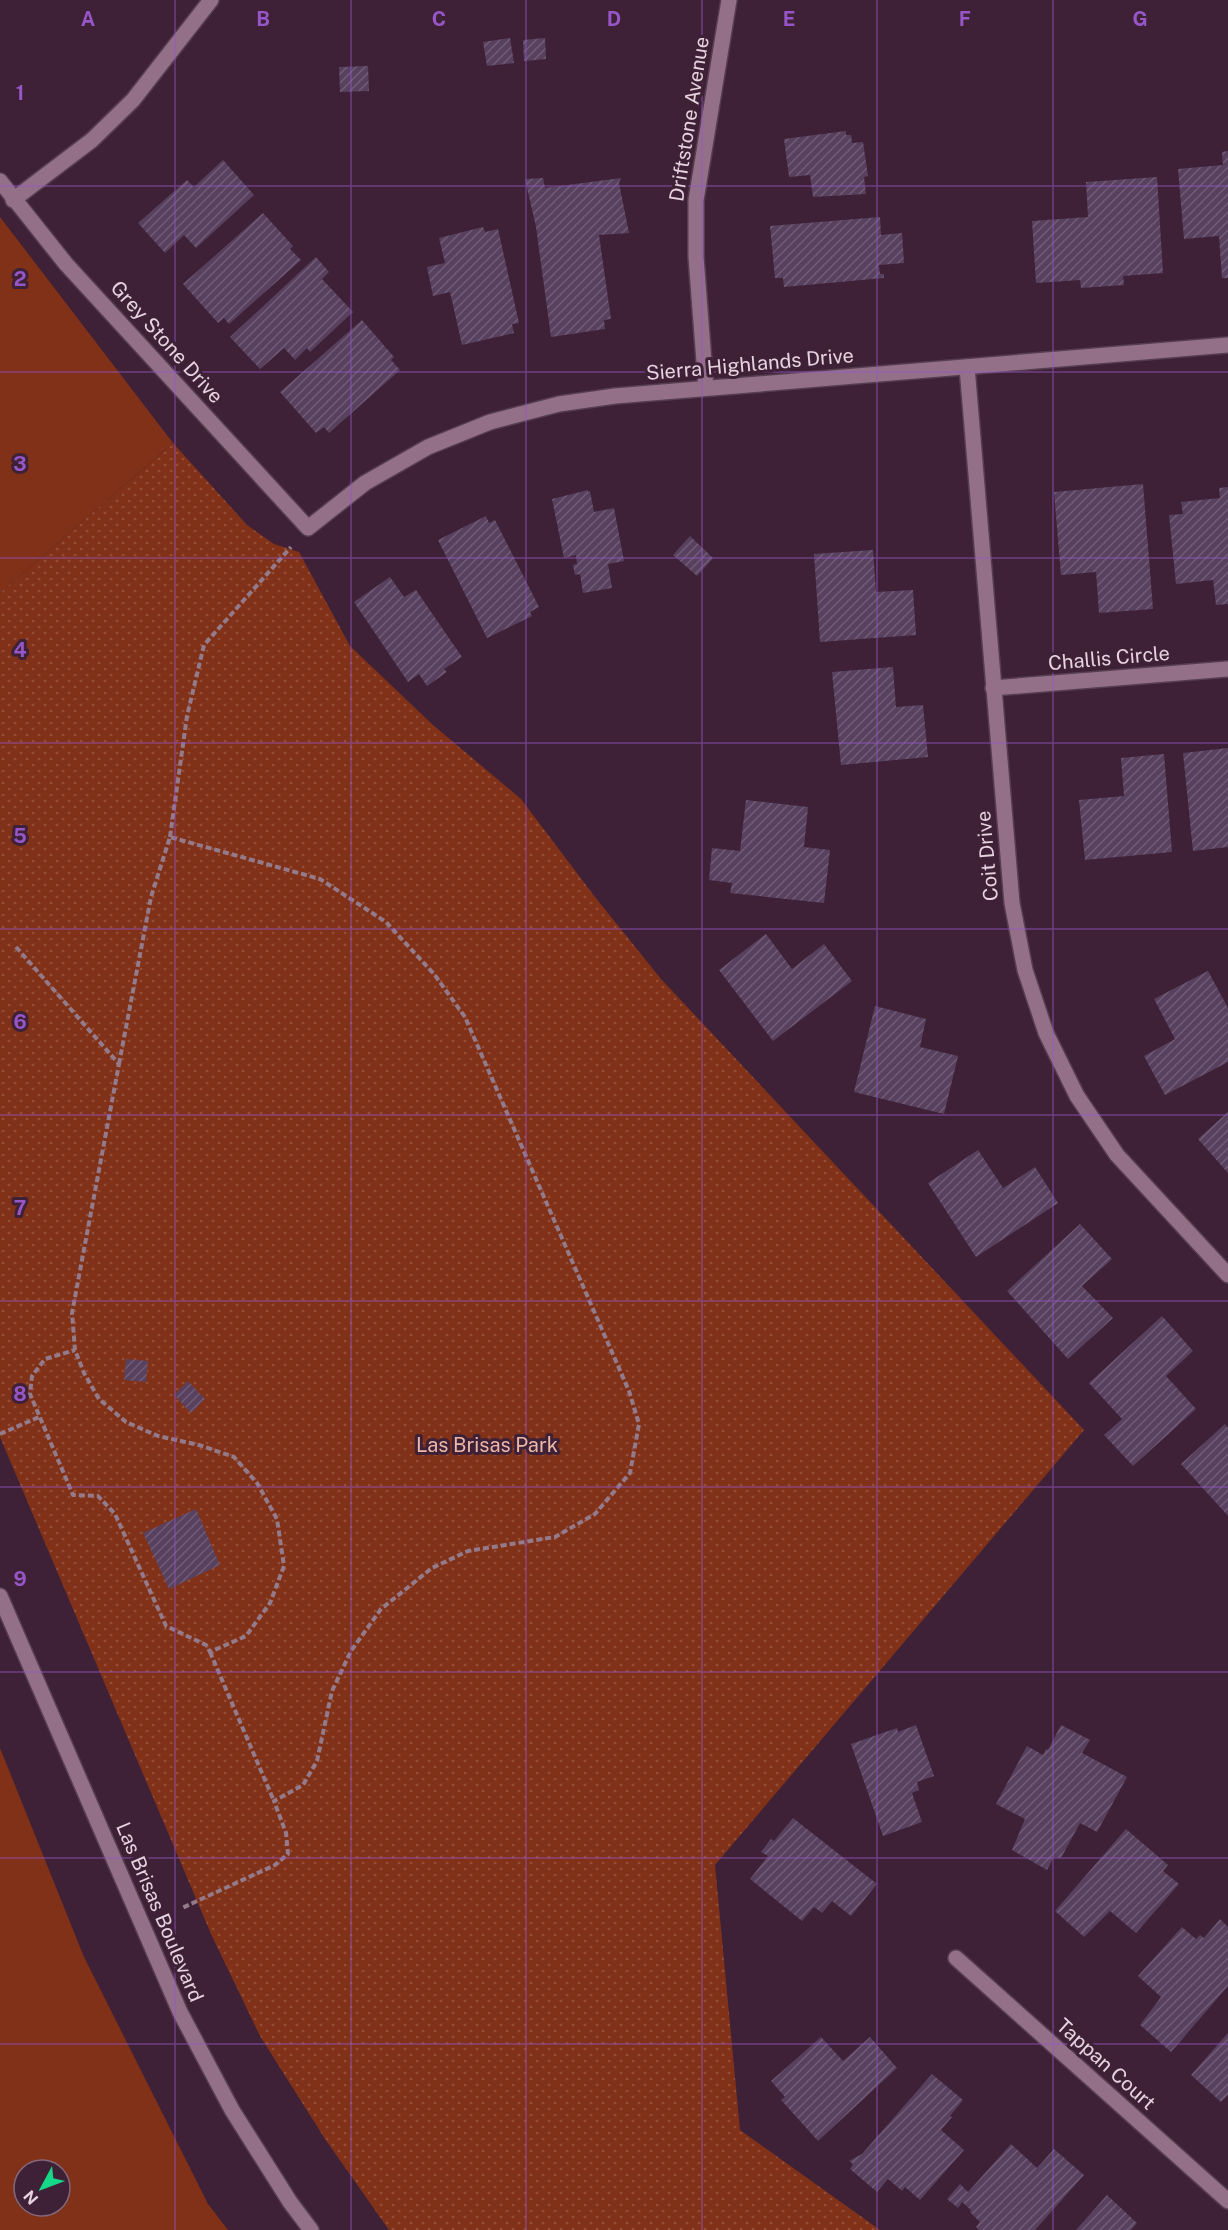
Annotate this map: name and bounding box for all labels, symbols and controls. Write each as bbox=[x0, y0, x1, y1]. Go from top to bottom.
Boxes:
text: A bbox=[81, 7, 95, 31]
text: B bbox=[256, 7, 270, 31]
text: C bbox=[432, 7, 446, 31]
text: D bbox=[607, 7, 621, 31]
text: E bbox=[783, 7, 795, 31]
text: F bbox=[959, 7, 971, 31]
text: G bbox=[1132, 7, 1148, 31]
street label: Driftstone Avenue bbox=[664, 35, 714, 203]
text: 1 bbox=[16, 81, 24, 105]
text: 2 bbox=[14, 267, 26, 291]
street label: Grey Stone Drive bbox=[106, 276, 228, 408]
street label: Sierra Highlands Drive bbox=[645, 343, 855, 385]
text: 3 bbox=[13, 452, 27, 476]
text: 4 bbox=[13, 638, 27, 662]
street label: Challis Circle bbox=[1047, 641, 1171, 675]
street label: Coit Drive bbox=[971, 810, 1003, 902]
text: 5 bbox=[13, 824, 27, 848]
text: 6 bbox=[13, 1010, 27, 1034]
text: 7 bbox=[14, 1196, 26, 1220]
text: 8 bbox=[13, 1382, 27, 1406]
park label: Las Brisas Park bbox=[416, 1433, 558, 1457]
text: 9 bbox=[13, 1567, 27, 1591]
street label: Las Brisas Boulevard bbox=[111, 1818, 209, 2006]
street label: Tappan Court bbox=[1052, 2013, 1160, 2115]
north arrow bbox=[12, 2158, 72, 2218]
text: N bbox=[20, 2187, 42, 2208]

